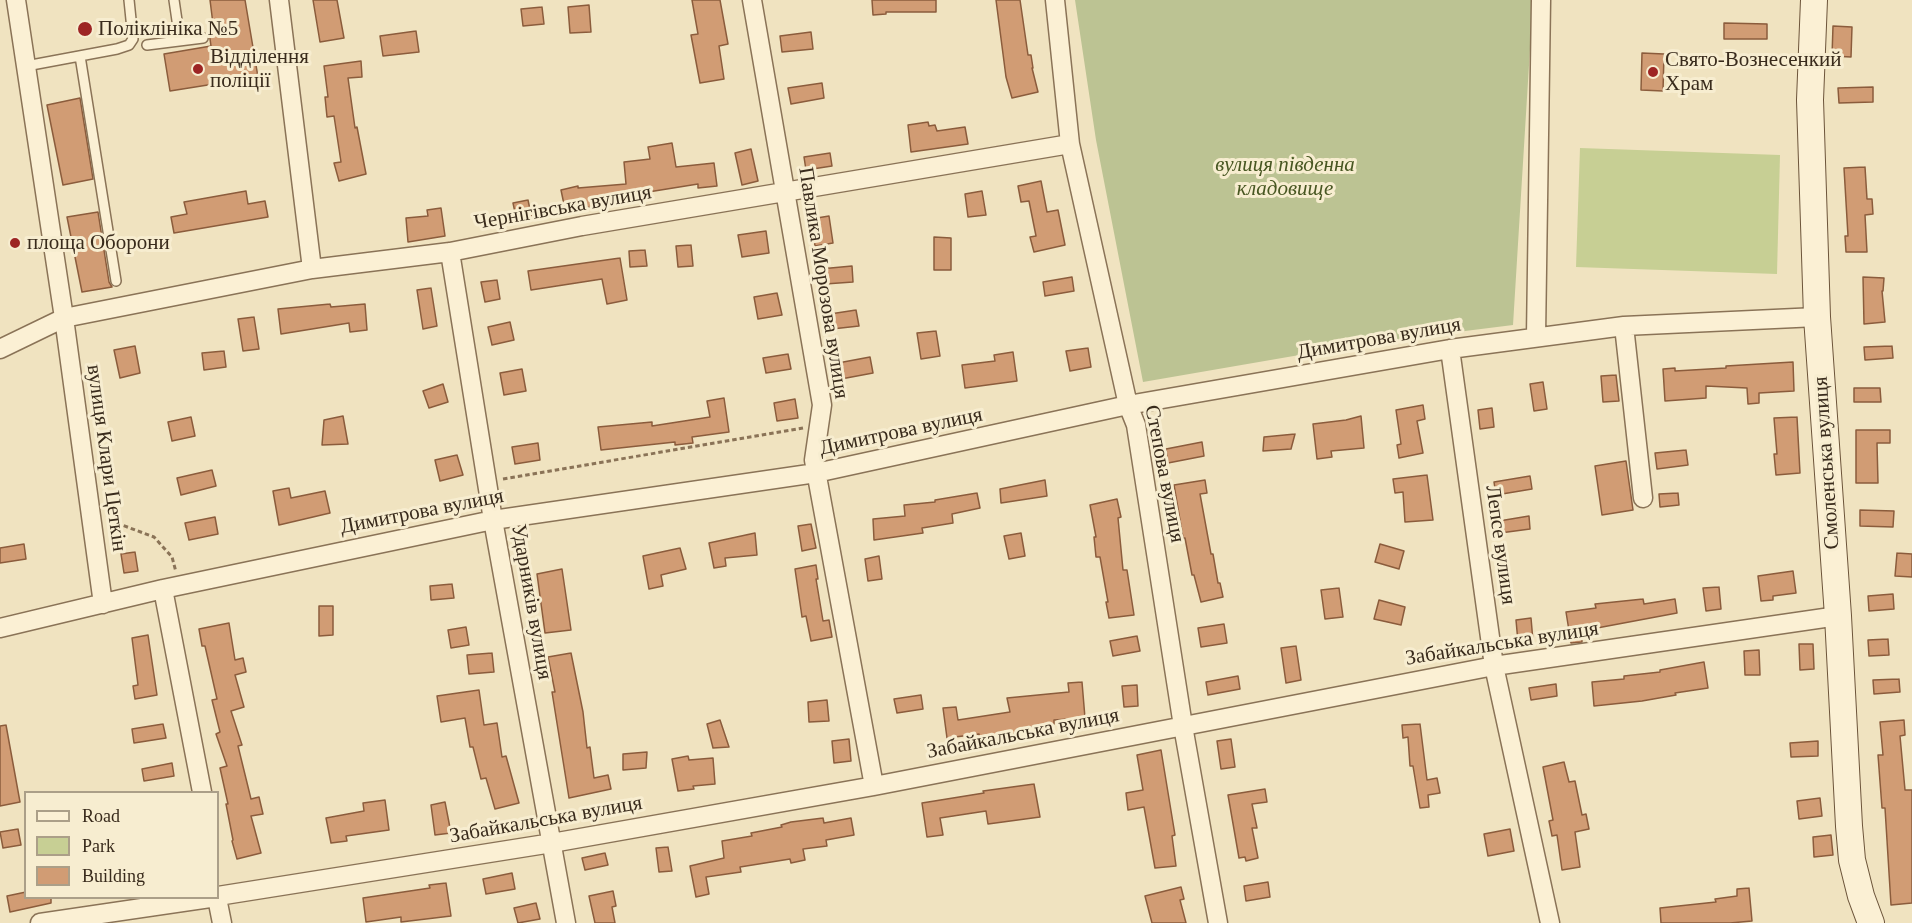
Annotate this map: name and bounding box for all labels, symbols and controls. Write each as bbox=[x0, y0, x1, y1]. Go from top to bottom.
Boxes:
place label: Поліклініка №5 bbox=[98, 16, 238, 42]
marker: Поліклініка №5 bbox=[76, 20, 94, 38]
place label: Відділення поліції bbox=[210, 44, 309, 94]
place label: Свято-Вознесенкий Храм bbox=[1665, 47, 1841, 97]
marker: Відділення поліції bbox=[191, 62, 205, 76]
marker: Свято-Вознесенкий Храм bbox=[1646, 65, 1660, 79]
park label: вулиця південна кладовище bbox=[1215, 152, 1355, 202]
street label: Павлика Морозова вулиця bbox=[792, 165, 854, 401]
street label: Чернігівська вулиця bbox=[472, 180, 654, 236]
place label: площа Оборони bbox=[27, 230, 170, 256]
marker: площа Оборони bbox=[8, 236, 22, 250]
street label: Димитрова вулиця bbox=[1295, 312, 1463, 366]
street label: вулиця Клари Цеткін bbox=[80, 363, 132, 553]
street label: Смоленська вулиця bbox=[1808, 376, 1846, 550]
street label: Димитрова вулиця bbox=[817, 402, 985, 462]
street label: Степова вулиця bbox=[1138, 403, 1190, 545]
street label: Димитрова вулиця bbox=[338, 484, 506, 540]
street label: Лепсе вулиця bbox=[1479, 484, 1521, 606]
street label: Ударників вулиця bbox=[505, 522, 557, 682]
street label: Забайкальська вулиця bbox=[1404, 616, 1600, 672]
street label: Забайкальська вулиця bbox=[925, 703, 1121, 765]
legend bbox=[24, 791, 219, 899]
street label: Забайкальська вулиця bbox=[448, 791, 644, 849]
text: Road bbox=[82, 806, 120, 826]
text: Park bbox=[82, 836, 115, 856]
text: Building bbox=[82, 866, 145, 886]

